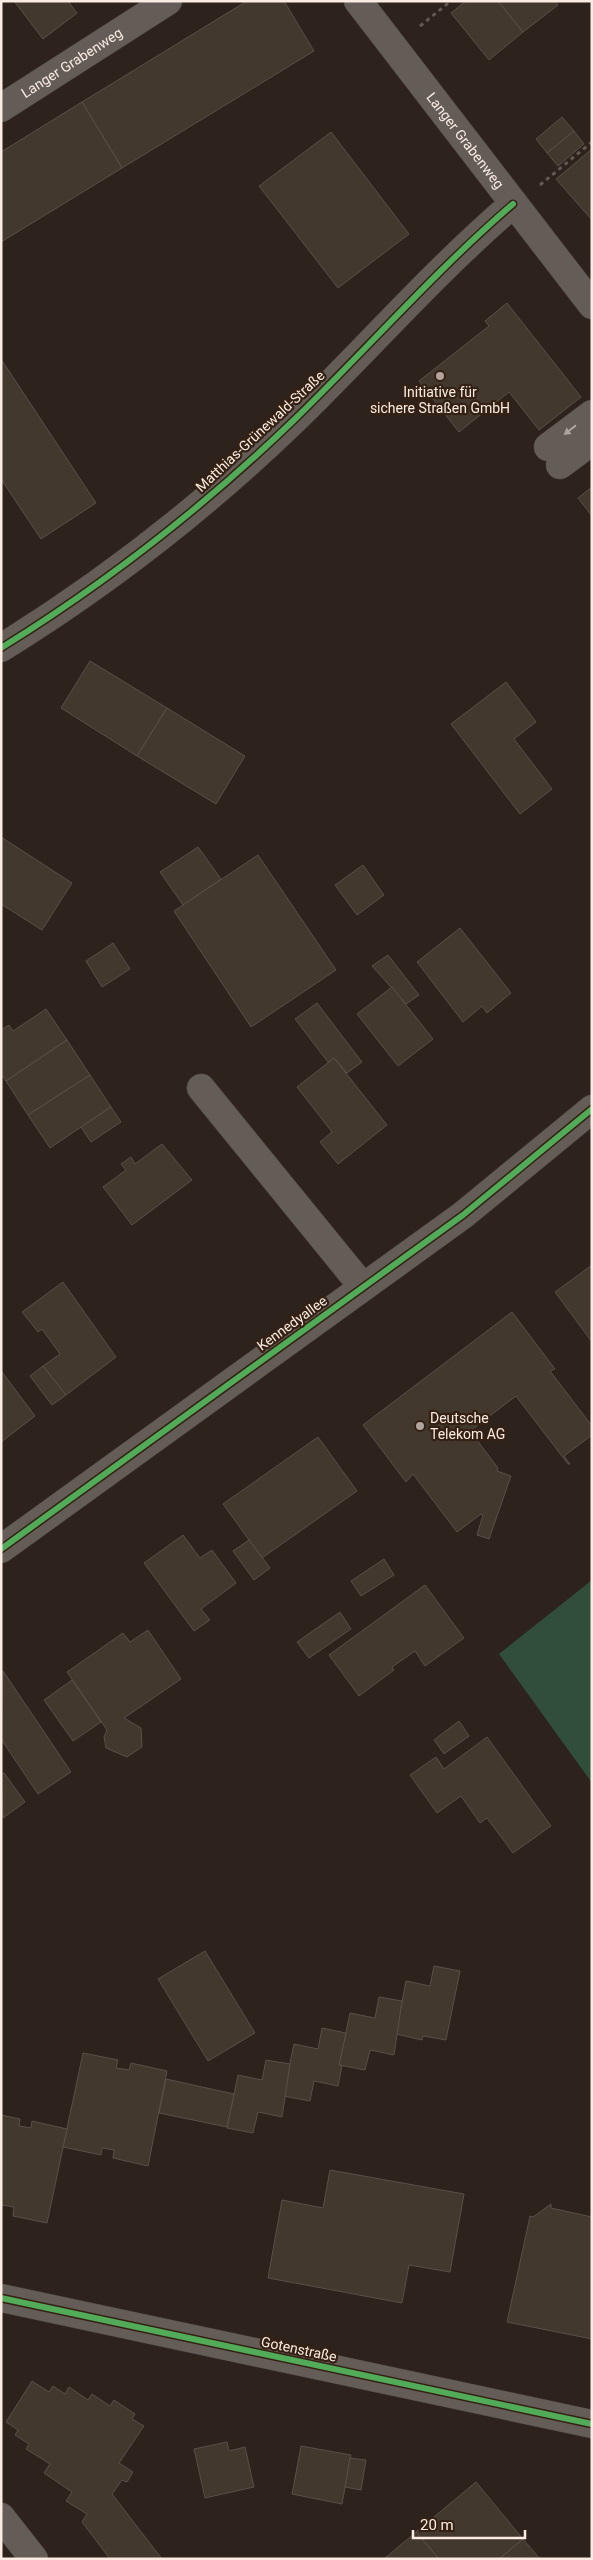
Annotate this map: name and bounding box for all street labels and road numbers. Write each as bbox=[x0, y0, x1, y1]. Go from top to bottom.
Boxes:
street label: Langer Grabenweg bbox=[18, 24, 125, 101]
street label: Langer Grabenweg bbox=[423, 89, 507, 192]
street label: Matthias-Grünewald-Straße bbox=[192, 367, 328, 495]
street label: Kennedyallee bbox=[254, 1292, 330, 1354]
street label: Gotenstraße bbox=[260, 2333, 338, 2365]

